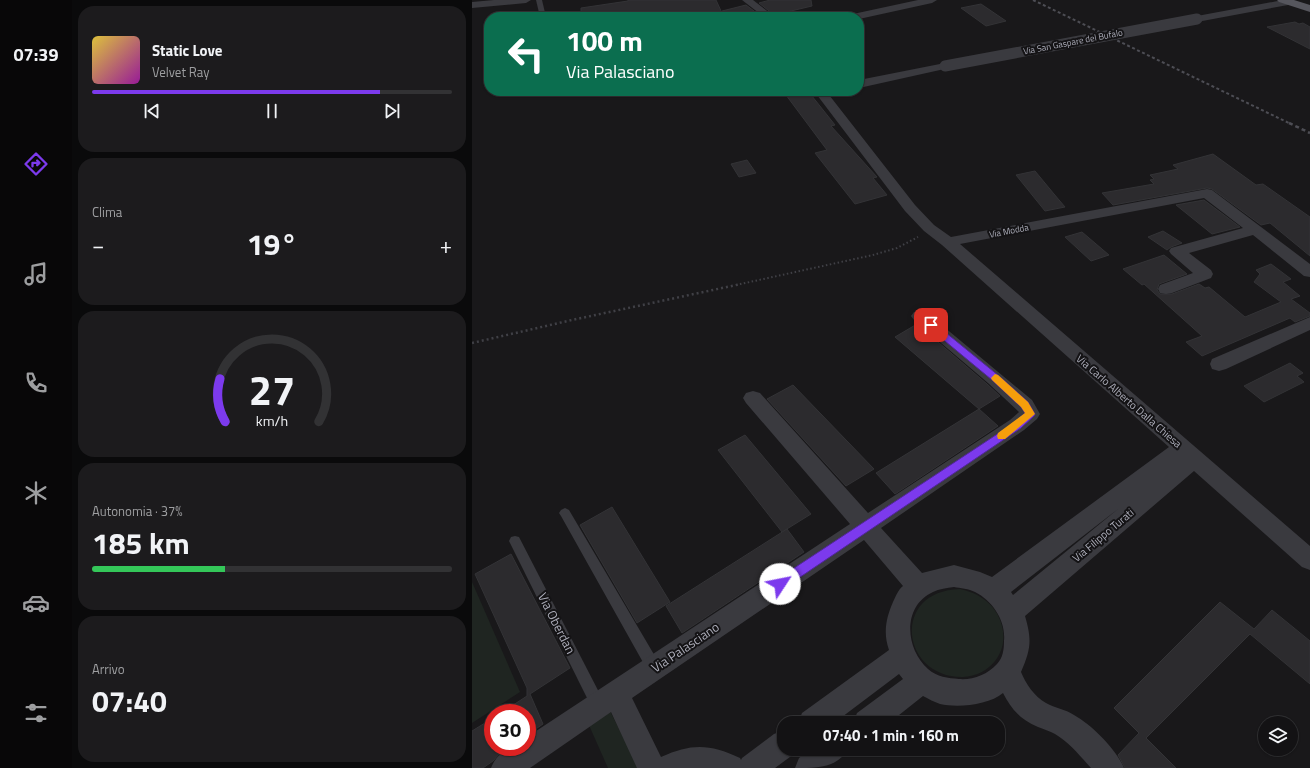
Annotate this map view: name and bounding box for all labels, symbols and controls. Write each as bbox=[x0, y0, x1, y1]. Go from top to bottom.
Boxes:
text: 100 m bbox=[566, 19, 643, 62]
street label: Via San Gaspare del Bufalo bbox=[1022, 25, 1124, 58]
icon: left bbox=[500, 28, 552, 80]
text: Static Love bbox=[152, 39, 223, 62]
text: 07:39 bbox=[14, 41, 58, 68]
text: Via Palasciano bbox=[566, 58, 675, 85]
text: Velvet Ray bbox=[152, 62, 210, 82]
icon: previous bbox=[141, 100, 163, 122]
icon: pause bbox=[261, 100, 283, 122]
icon: next bbox=[381, 100, 403, 122]
icon: directions bbox=[22, 150, 50, 178]
text: Clima bbox=[92, 202, 122, 222]
street label: Via Modda bbox=[988, 220, 1030, 241]
text: 19° bbox=[247, 221, 297, 267]
text: − bbox=[92, 228, 104, 262]
text: + bbox=[440, 228, 452, 262]
icon: music bbox=[22, 260, 50, 288]
pin bbox=[914, 308, 948, 342]
icon: arrive bbox=[920, 314, 942, 336]
street label: Via Carlo Alberto Dalla Chiesa bbox=[1073, 351, 1186, 452]
text: 27 bbox=[249, 358, 295, 421]
icon: phone bbox=[22, 369, 50, 397]
text: km/h bbox=[256, 410, 288, 432]
icon: climate bbox=[22, 479, 50, 507]
text: Autonomia · 37% bbox=[92, 501, 183, 521]
street label: Via Filippo Turati bbox=[1069, 504, 1137, 566]
text: 185 km bbox=[92, 520, 190, 566]
position arrow bbox=[759, 563, 801, 605]
icon: car bbox=[22, 589, 50, 617]
street label: Via Oberdan bbox=[533, 589, 581, 657]
street label: Via Palasciano bbox=[647, 617, 723, 677]
text: Arrivo bbox=[92, 659, 125, 679]
text: 07:40 bbox=[92, 678, 167, 724]
icon: filters bbox=[22, 699, 50, 727]
speed limit sign: 30 bbox=[484, 704, 536, 756]
map controls bbox=[1258, 716, 1298, 756]
button: layers bbox=[1258, 716, 1298, 756]
text: 07:40 · 1 min · 160 m bbox=[823, 724, 959, 747]

